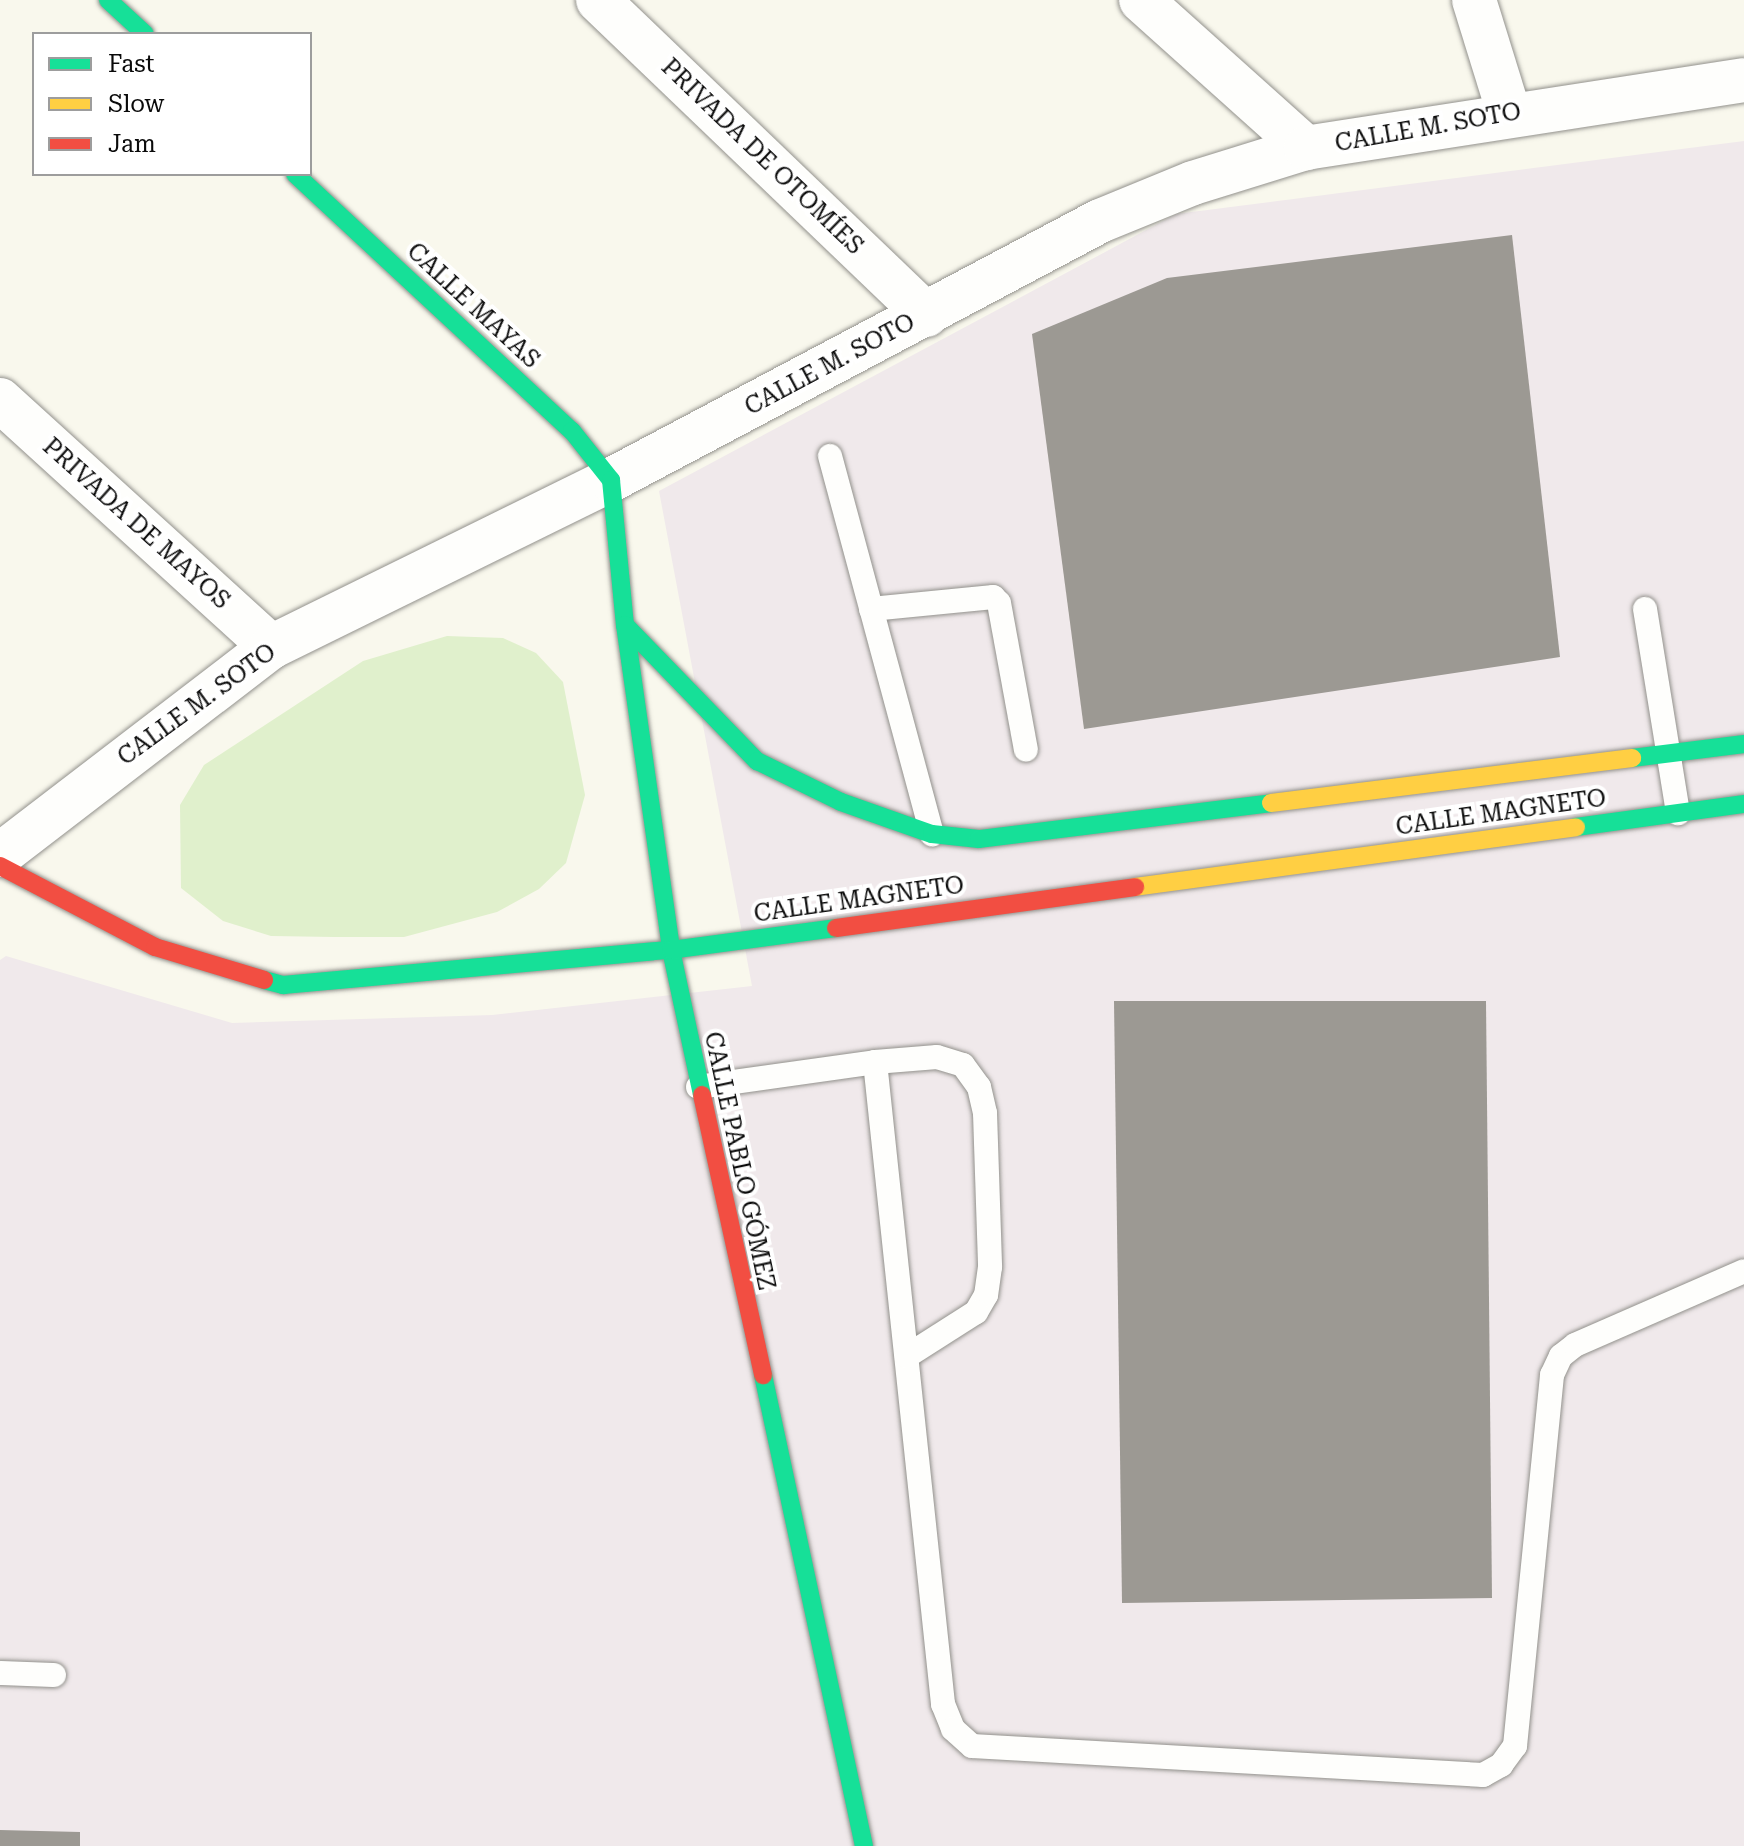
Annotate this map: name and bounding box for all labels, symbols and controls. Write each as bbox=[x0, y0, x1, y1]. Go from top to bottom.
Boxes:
legend bbox=[32, 32, 312, 176]
text: Fast bbox=[108, 50, 155, 78]
street label: PRIVADA DE OTOMÍES bbox=[655, 53, 869, 261]
text: Slow bbox=[108, 90, 164, 118]
street label: CALLE M. SOTO bbox=[1333, 97, 1523, 159]
text: Jam bbox=[108, 130, 156, 158]
street label: CALLE MAYAS bbox=[401, 237, 545, 375]
street label: CALLE M. SOTO bbox=[740, 308, 920, 422]
street label: PRIVADA DE MAYOS bbox=[37, 432, 235, 616]
street label: CALLE M. SOTO bbox=[112, 638, 282, 772]
street label: CALLE MAGNETO bbox=[1394, 784, 1608, 842]
street label: CALLE MAGNETO bbox=[752, 871, 966, 929]
street label: CALLE PABLO GÓMEZ bbox=[698, 1029, 780, 1293]

